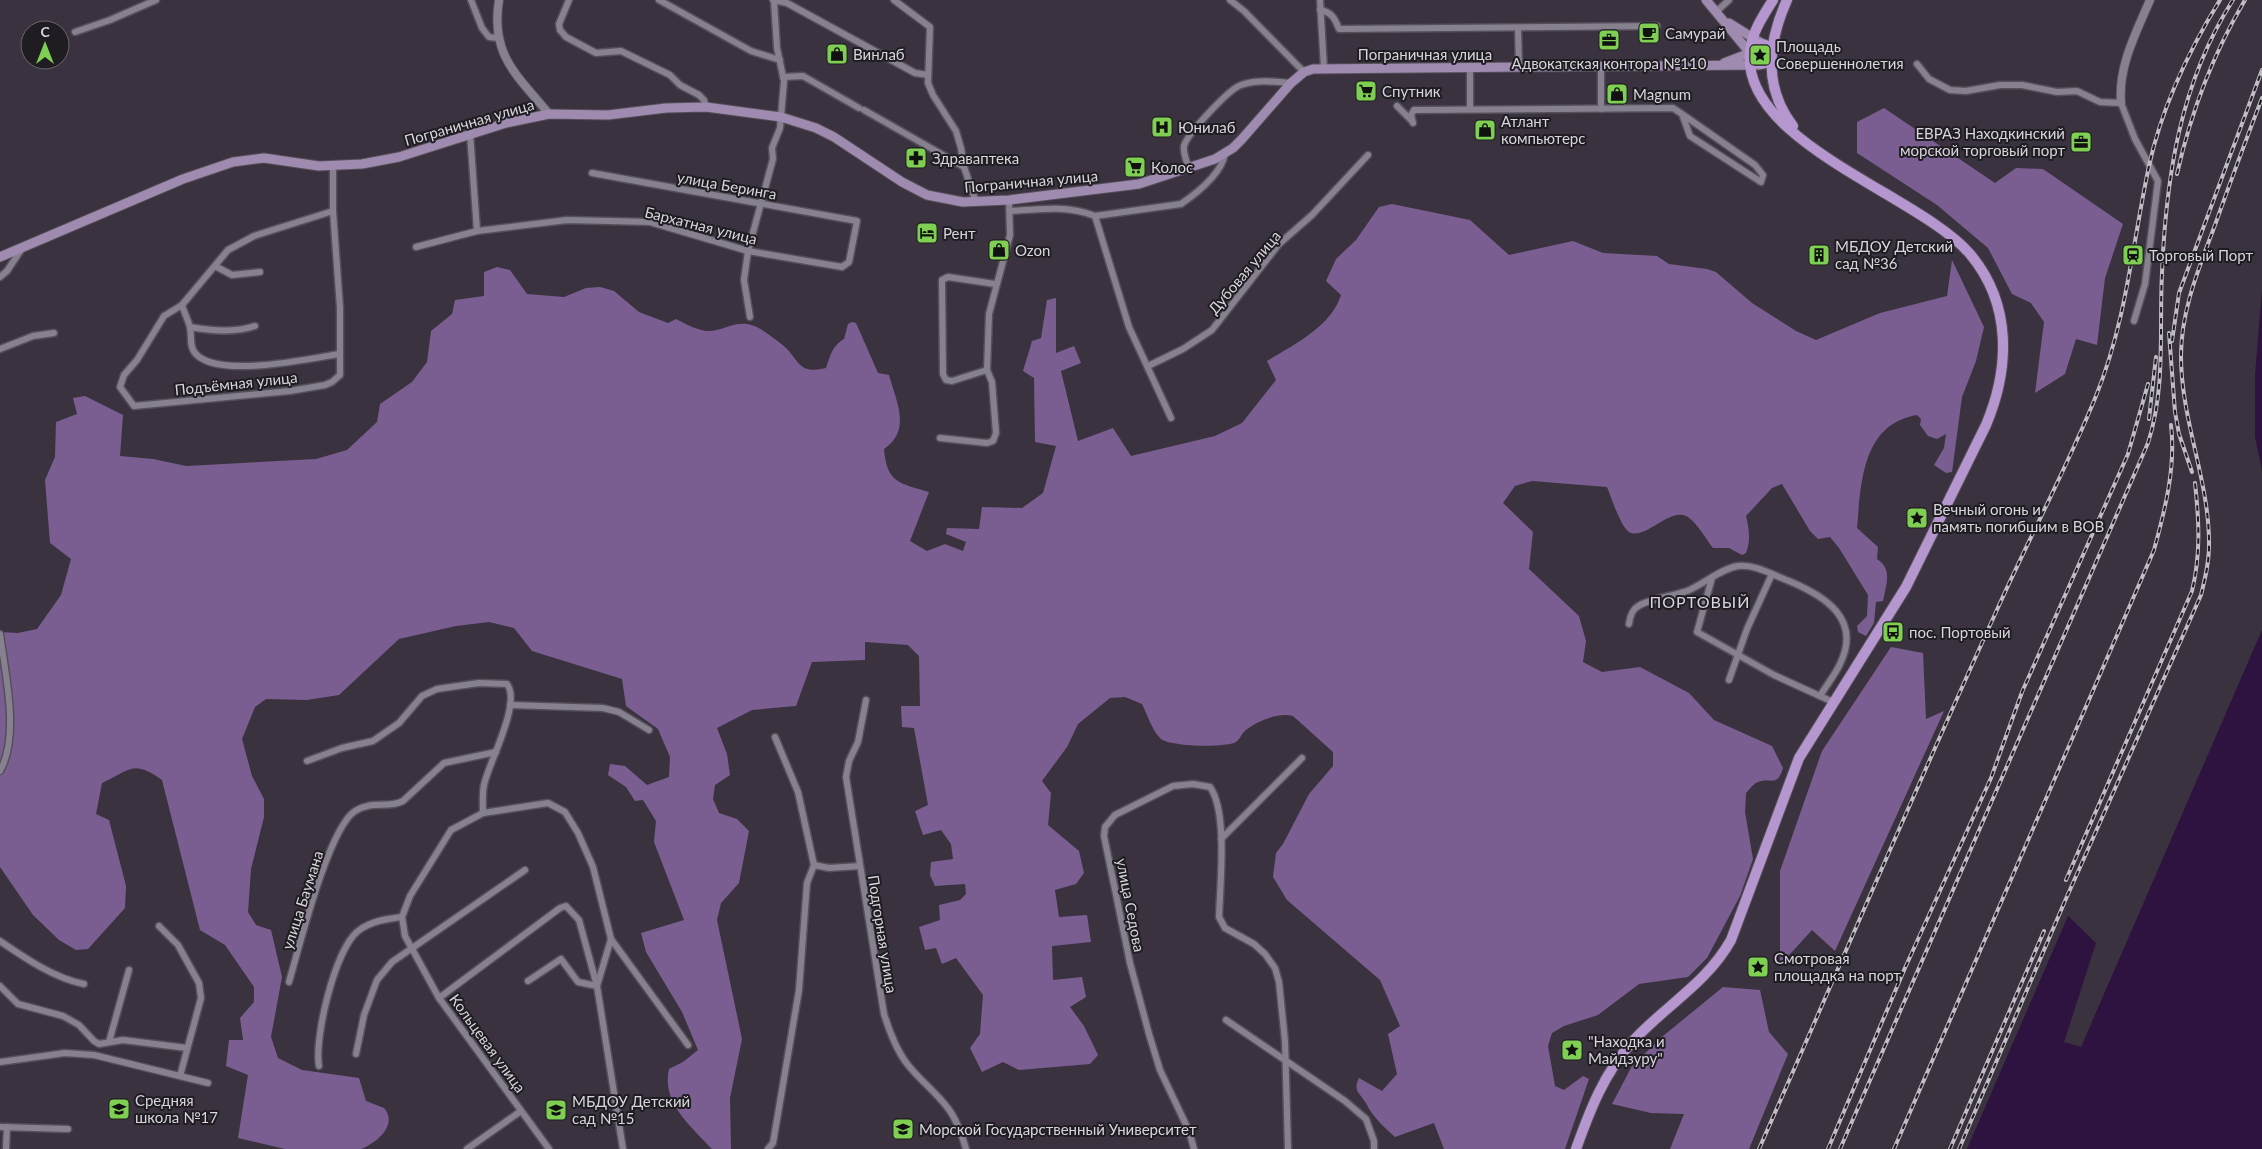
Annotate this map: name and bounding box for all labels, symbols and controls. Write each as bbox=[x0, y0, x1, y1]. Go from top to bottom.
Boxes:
north arrow bbox=[20, 20, 70, 70]
cafe icon: Самурай bbox=[1637, 21, 1661, 45]
text: С bbox=[40, 23, 50, 40]
place label: Самурай bbox=[1665, 24, 1725, 42]
office icon: Адвокатская контора №110 bbox=[1597, 28, 1621, 52]
place label: Площадь Совершеннолетия bbox=[1776, 37, 1904, 72]
shop icon: Винлаб bbox=[825, 42, 849, 66]
place icon: Площадь Совершеннолетия bbox=[1748, 43, 1772, 67]
place label: Винлаб bbox=[853, 45, 905, 63]
street label: Пограничная улица bbox=[1358, 45, 1492, 63]
place label: Адвокатская контора №110 bbox=[1512, 54, 1707, 72]
supermarket icon: Спутник bbox=[1354, 79, 1378, 103]
place label: Спутник bbox=[1382, 82, 1441, 100]
shop icon: Magnum bbox=[1605, 82, 1629, 106]
place label: Magnum bbox=[1633, 85, 1691, 103]
street label: Пограничная улица bbox=[402, 95, 536, 149]
place label: Атлант компьютерс bbox=[1501, 112, 1585, 147]
hospital icon: Юнилаб bbox=[1150, 115, 1174, 139]
place label: Юнилаб bbox=[1178, 118, 1236, 136]
shop icon: Атлант компьютерс bbox=[1473, 118, 1497, 142]
place label: ЕВРАЗ Находкинский морской торговый порт bbox=[1900, 124, 2065, 159]
office icon: ЕВРАЗ Находкинский морской торговый порт bbox=[2069, 130, 2093, 154]
pharmacy icon: Здраваптека bbox=[904, 146, 928, 170]
place label: Здраваптека bbox=[932, 149, 1019, 167]
supermarket icon: Колос bbox=[1123, 155, 1147, 179]
place label: Колос bbox=[1151, 158, 1193, 176]
street label: Пограничная улица bbox=[963, 166, 1099, 196]
street label: улица Беринга bbox=[676, 167, 778, 203]
street label: Бархатная улица bbox=[643, 202, 759, 248]
hotel icon: Рент bbox=[915, 221, 939, 245]
place label: Рент bbox=[943, 224, 976, 242]
street label: Дубовая улица bbox=[1204, 227, 1284, 317]
place label: МБДОУ Детский сад №36 bbox=[1835, 237, 1953, 272]
shop icon: Ozon bbox=[987, 238, 1011, 262]
place label: Ozon bbox=[1015, 241, 1050, 259]
building icon: МБДОУ Детский сад №36 bbox=[1807, 243, 1831, 267]
station icon: Торговый Порт bbox=[2121, 243, 2145, 267]
place label: Торговый Порт bbox=[2149, 246, 2254, 264]
street label: Подъёмная улица bbox=[174, 368, 298, 398]
place label: Вечный огонь и память погибшим в ВОВ bbox=[1933, 500, 2104, 535]
place icon: Вечный огонь и память погибшим в ВОВ bbox=[1905, 506, 1929, 530]
district label: ПОРТОВЫЙ bbox=[1650, 592, 1750, 611]
bus stop icon: пос. Портовый bbox=[1881, 620, 1905, 644]
place label: пос. Портовый bbox=[1909, 623, 2011, 641]
street label: улица Баумана bbox=[278, 848, 326, 952]
street label: улица Седова bbox=[1113, 857, 1149, 953]
street label: Подгорная улица bbox=[865, 874, 901, 994]
place label: Смотровая площадка на порт bbox=[1774, 949, 1901, 984]
place icon: Смотровая площадка на порт bbox=[1746, 955, 1770, 979]
street label: Кольцевая улица bbox=[446, 990, 530, 1096]
place label: "Находка и Майдзуру" bbox=[1588, 1032, 1665, 1067]
place icon: "Находка и Майдзуру" bbox=[1560, 1038, 1584, 1062]
place label: Средняя школа №17 bbox=[135, 1091, 218, 1126]
place label: МБДОУ Детский сад №15 bbox=[572, 1092, 690, 1127]
school or university icon: Средняя школа №17 bbox=[107, 1097, 131, 1121]
school or university icon: МБДОУ Детский сад №15 bbox=[544, 1098, 568, 1122]
school or university icon: Морской Государственный Университет bbox=[891, 1117, 915, 1141]
place label: Морской Государственный Университет bbox=[919, 1120, 1197, 1138]

